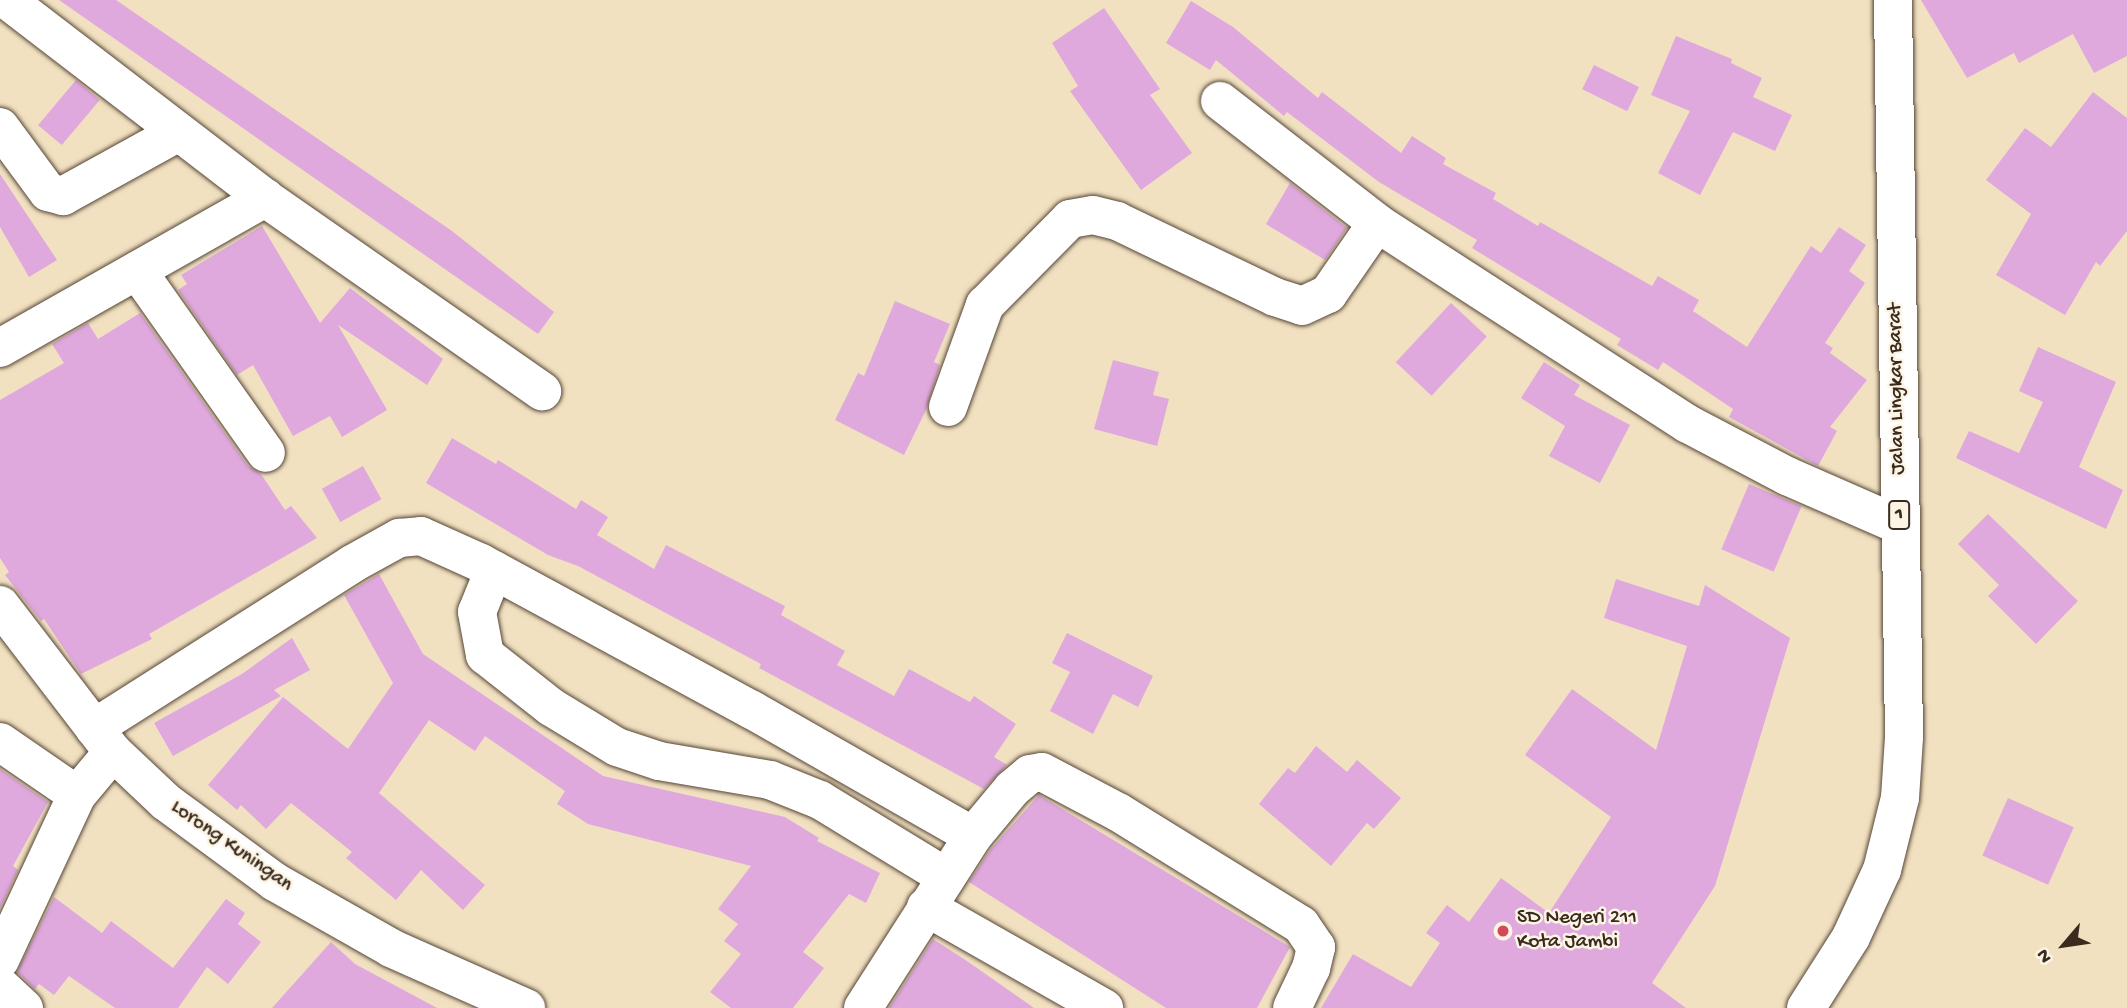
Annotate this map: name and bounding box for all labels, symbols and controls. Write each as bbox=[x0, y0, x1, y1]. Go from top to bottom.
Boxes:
street label: Jalan Lingkar Barat bbox=[1884, 303, 1912, 475]
road number: 1 bbox=[1887, 500, 1911, 530]
street label: Lorong Kuningan bbox=[165, 796, 297, 898]
place label: SD Negeri 211 Kota Jambi bbox=[1517, 906, 1637, 956]
north arrow bbox=[2029, 910, 2099, 980]
marker: SD Negeri 211 Kota Jambi bbox=[1495, 923, 1511, 939]
text: N bbox=[2032, 944, 2058, 966]

